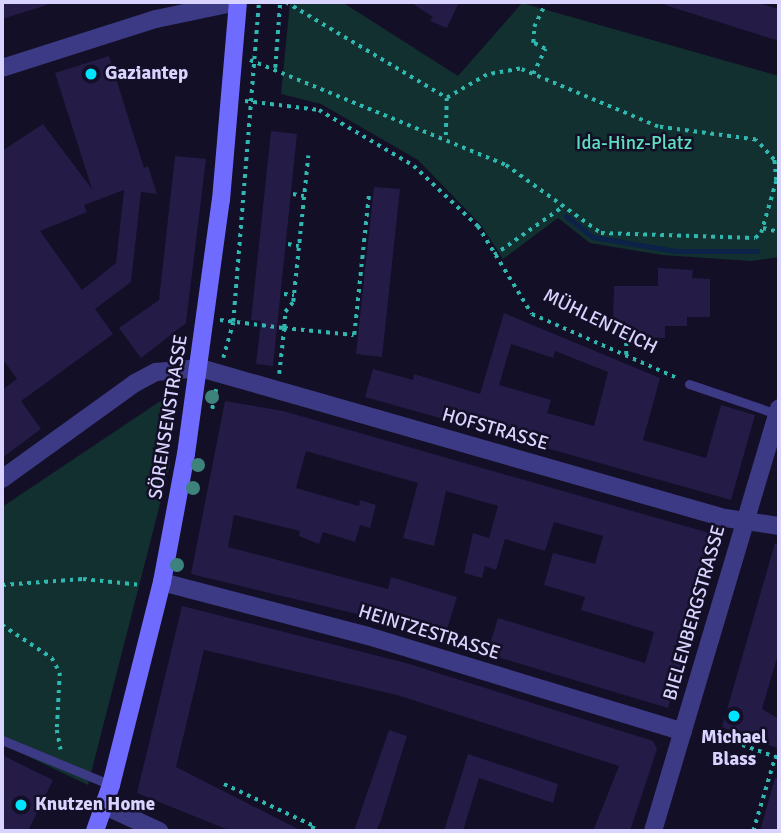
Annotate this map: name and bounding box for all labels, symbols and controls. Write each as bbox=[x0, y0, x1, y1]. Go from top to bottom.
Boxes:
place label: Gaziantep bbox=[105, 63, 188, 85]
marker: Gaziantep bbox=[83, 66, 99, 82]
park label: Ida-Hinz-Platz bbox=[576, 133, 692, 155]
street label: MÜHLENTEICH bbox=[539, 285, 661, 359]
street label: SÖRENSENSTRASSE bbox=[145, 333, 193, 501]
street label: HOFSTRASSE bbox=[439, 404, 551, 456]
street label: BIELENBERGSTRASSE bbox=[659, 523, 731, 703]
street label: HEINTZESTRASSE bbox=[355, 601, 503, 665]
marker: Michael Blass bbox=[726, 708, 742, 724]
place label: Michael Blass bbox=[701, 727, 767, 771]
place label: Knutzen Home bbox=[35, 794, 155, 816]
marker: Knutzen Home bbox=[13, 797, 29, 813]

